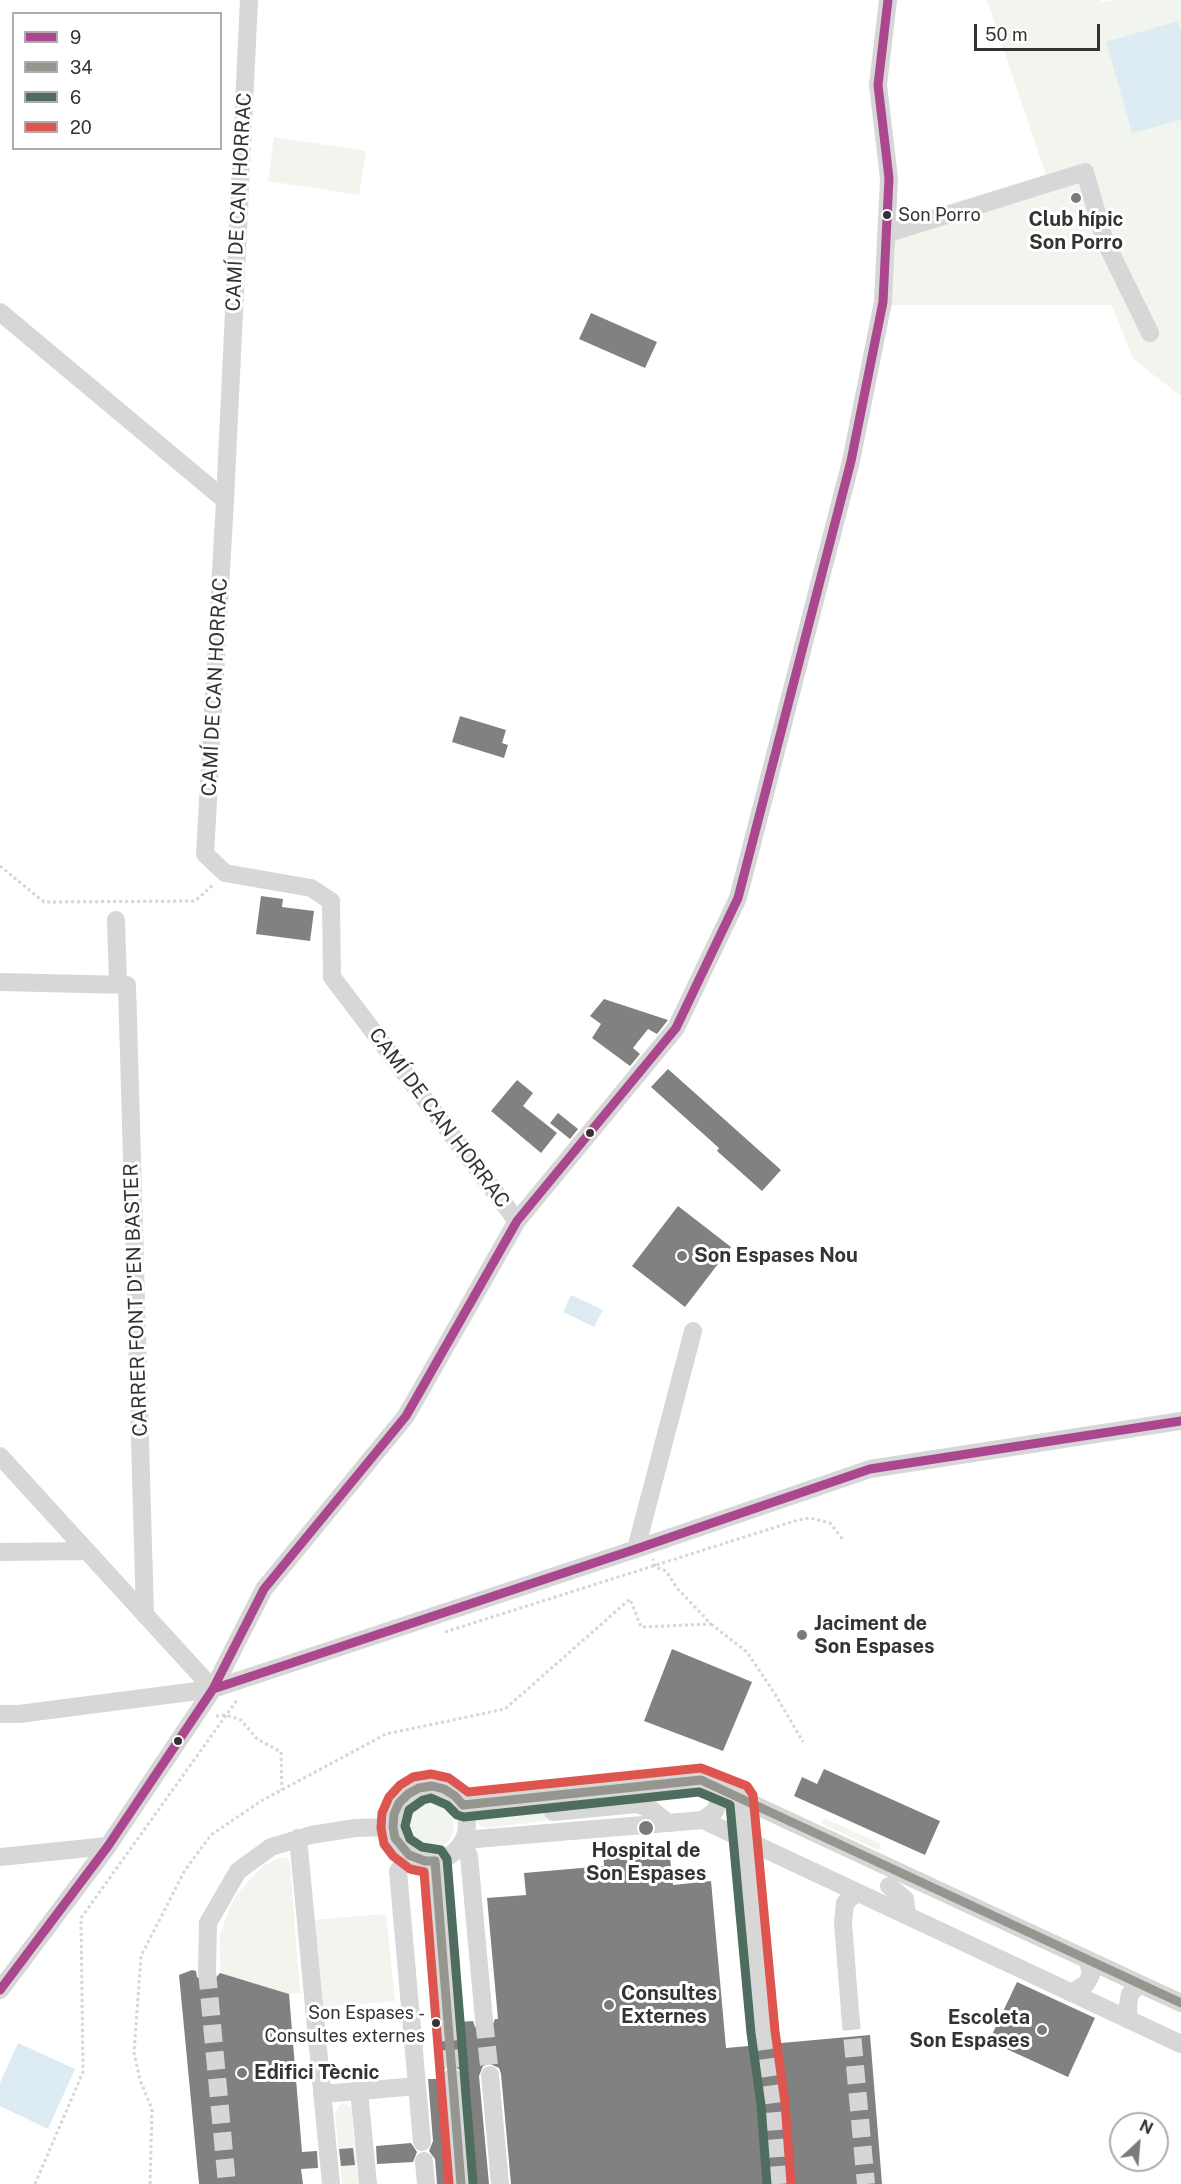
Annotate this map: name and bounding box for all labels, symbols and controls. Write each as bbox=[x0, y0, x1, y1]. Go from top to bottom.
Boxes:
legend bbox=[12, 12, 222, 150]
scale bar bbox=[977, 12, 1103, 50]
text: 50 m bbox=[985, 24, 1028, 45]
text: 9 bbox=[70, 27, 81, 48]
text: 34 bbox=[70, 57, 93, 78]
text: 6 bbox=[70, 87, 81, 108]
street label: CAMÍ DE CAN HORRAC bbox=[221, 92, 257, 312]
text: 20 bbox=[70, 117, 92, 138]
marker: Club hípic Son Porro bbox=[1069, 191, 1083, 205]
place label: Son Porro bbox=[898, 204, 981, 226]
place label: Club hípic Son Porro bbox=[1028, 208, 1124, 255]
marker: Son Porro bbox=[881, 209, 893, 221]
street label: CAMÍ DE CAN HORRAC bbox=[197, 577, 233, 797]
street label: CAMÍ DE CAN HORRAC bbox=[363, 1023, 515, 1213]
unlabelled marker bbox=[584, 1127, 596, 1139]
street label: CARRER FONT D'EN BASTER bbox=[119, 1163, 153, 1437]
place label: Son Espases Nou bbox=[694, 1244, 858, 1268]
marker: Son Espases Nou bbox=[675, 1249, 689, 1263]
place label: Jaciment de Son Espases bbox=[814, 1612, 935, 1659]
marker: Jaciment de Son Espases bbox=[795, 1628, 809, 1642]
unlabelled marker bbox=[172, 1735, 184, 1747]
marker: Hospital de Son Espases bbox=[637, 1819, 655, 1837]
place label: Hospital de Son Espases bbox=[586, 1839, 706, 1886]
place label: Consultes Externes bbox=[621, 1982, 717, 2029]
marker: Consultes Externes bbox=[602, 1998, 616, 2012]
place label: Son Espases - Consultes externes bbox=[264, 2002, 425, 2044]
place label: Escoleta Son Espases bbox=[909, 2006, 1030, 2053]
marker: Son Espases - Consultes externes bbox=[430, 2017, 442, 2029]
marker: Escoleta Son Espases bbox=[1035, 2023, 1049, 2037]
place label: Edifici Tècnic bbox=[254, 2061, 380, 2085]
marker: Edifici Tècnic bbox=[235, 2066, 249, 2080]
north arrow bbox=[1109, 2112, 1169, 2172]
text: N bbox=[1136, 2116, 1156, 2138]

